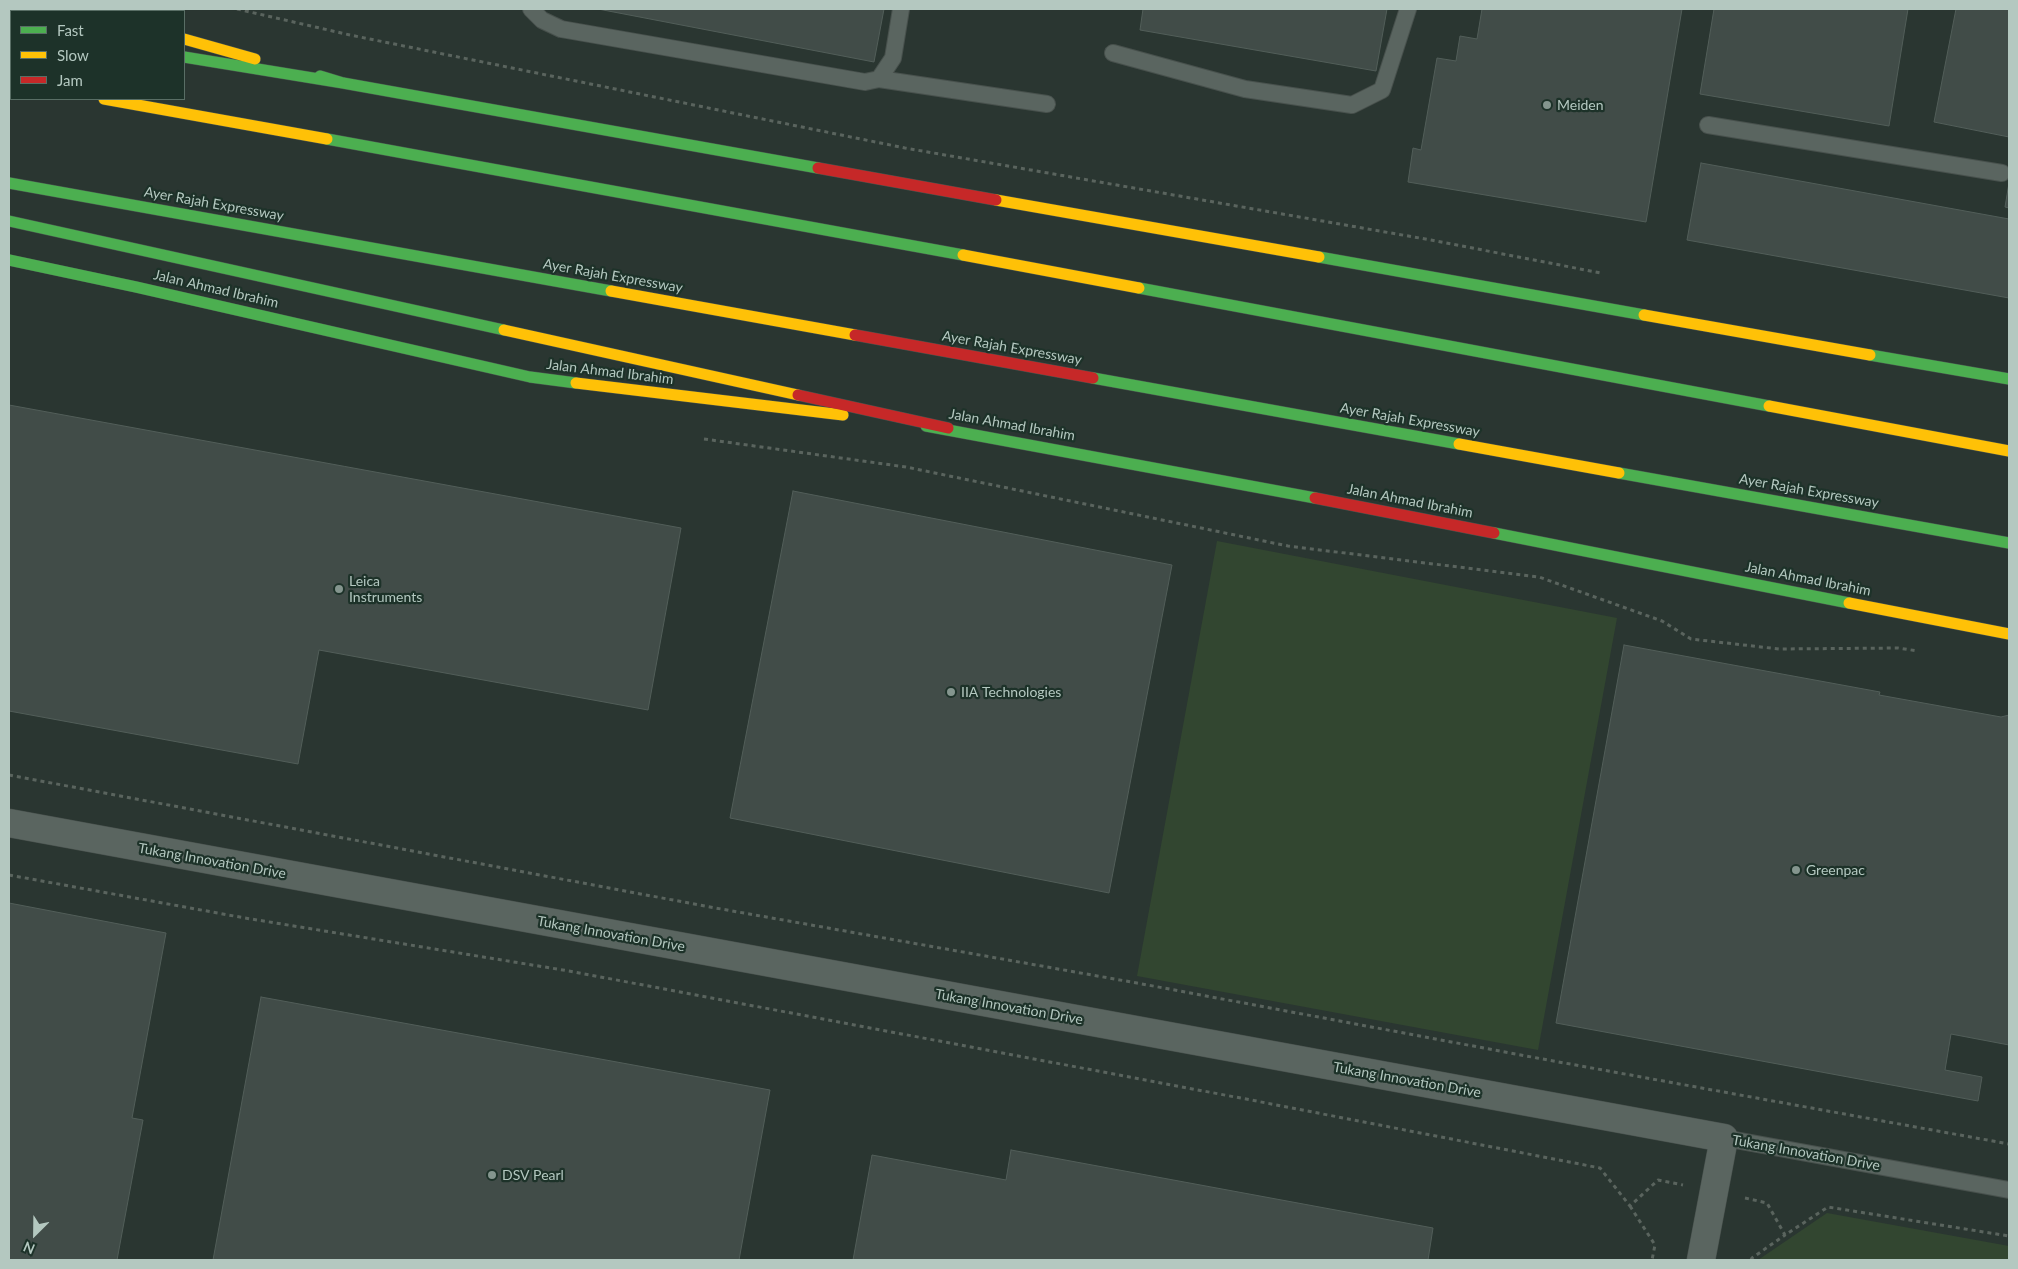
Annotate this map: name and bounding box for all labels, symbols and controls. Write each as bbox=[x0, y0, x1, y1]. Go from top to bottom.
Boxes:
legend bbox=[10, 10, 185, 100]
text: Fast bbox=[57, 21, 84, 39]
text: Slow bbox=[57, 46, 89, 64]
text: Jam bbox=[57, 71, 83, 89]
place label: Meiden bbox=[1557, 97, 1604, 113]
marker: Meiden bbox=[1541, 99, 1553, 111]
street label: Ayer Rajah Expressway bbox=[143, 183, 285, 225]
street label: Ayer Rajah Expressway bbox=[542, 255, 684, 297]
street label: Jalan Ahmad Ibrahim bbox=[152, 266, 280, 312]
street label: Ayer Rajah Expressway bbox=[941, 327, 1083, 369]
street label: Jalan Ahmad Ibrahim bbox=[546, 356, 674, 388]
street label: Ayer Rajah Expressway bbox=[1339, 399, 1481, 441]
street label: Jalan Ahmad Ibrahim bbox=[948, 406, 1076, 444]
street label: Ayer Rajah Expressway bbox=[1738, 470, 1880, 512]
street label: Jalan Ahmad Ibrahim bbox=[1346, 481, 1474, 521]
street label: Jalan Ahmad Ibrahim bbox=[1744, 559, 1872, 599]
place label: Leica Instruments bbox=[349, 573, 422, 606]
marker: Leica Instruments bbox=[333, 583, 345, 595]
place label: IIA Technologies bbox=[961, 684, 1061, 700]
marker: IIA Technologies bbox=[945, 686, 957, 698]
street label: Tukang Innovation Drive bbox=[137, 840, 287, 882]
place label: Greenpac bbox=[1806, 862, 1865, 878]
marker: Greenpac bbox=[1790, 864, 1802, 876]
street label: Tukang Innovation Drive bbox=[536, 913, 686, 955]
street label: Tukang Innovation Drive bbox=[934, 986, 1084, 1028]
street label: Tukang Innovation Drive bbox=[1332, 1059, 1482, 1101]
street label: Tukang Innovation Drive bbox=[1731, 1132, 1881, 1174]
place label: DSV Pearl bbox=[502, 1167, 564, 1183]
marker: DSV Pearl bbox=[486, 1169, 498, 1181]
north arrow bbox=[10, 1209, 60, 1259]
text: N bbox=[21, 1238, 37, 1258]

